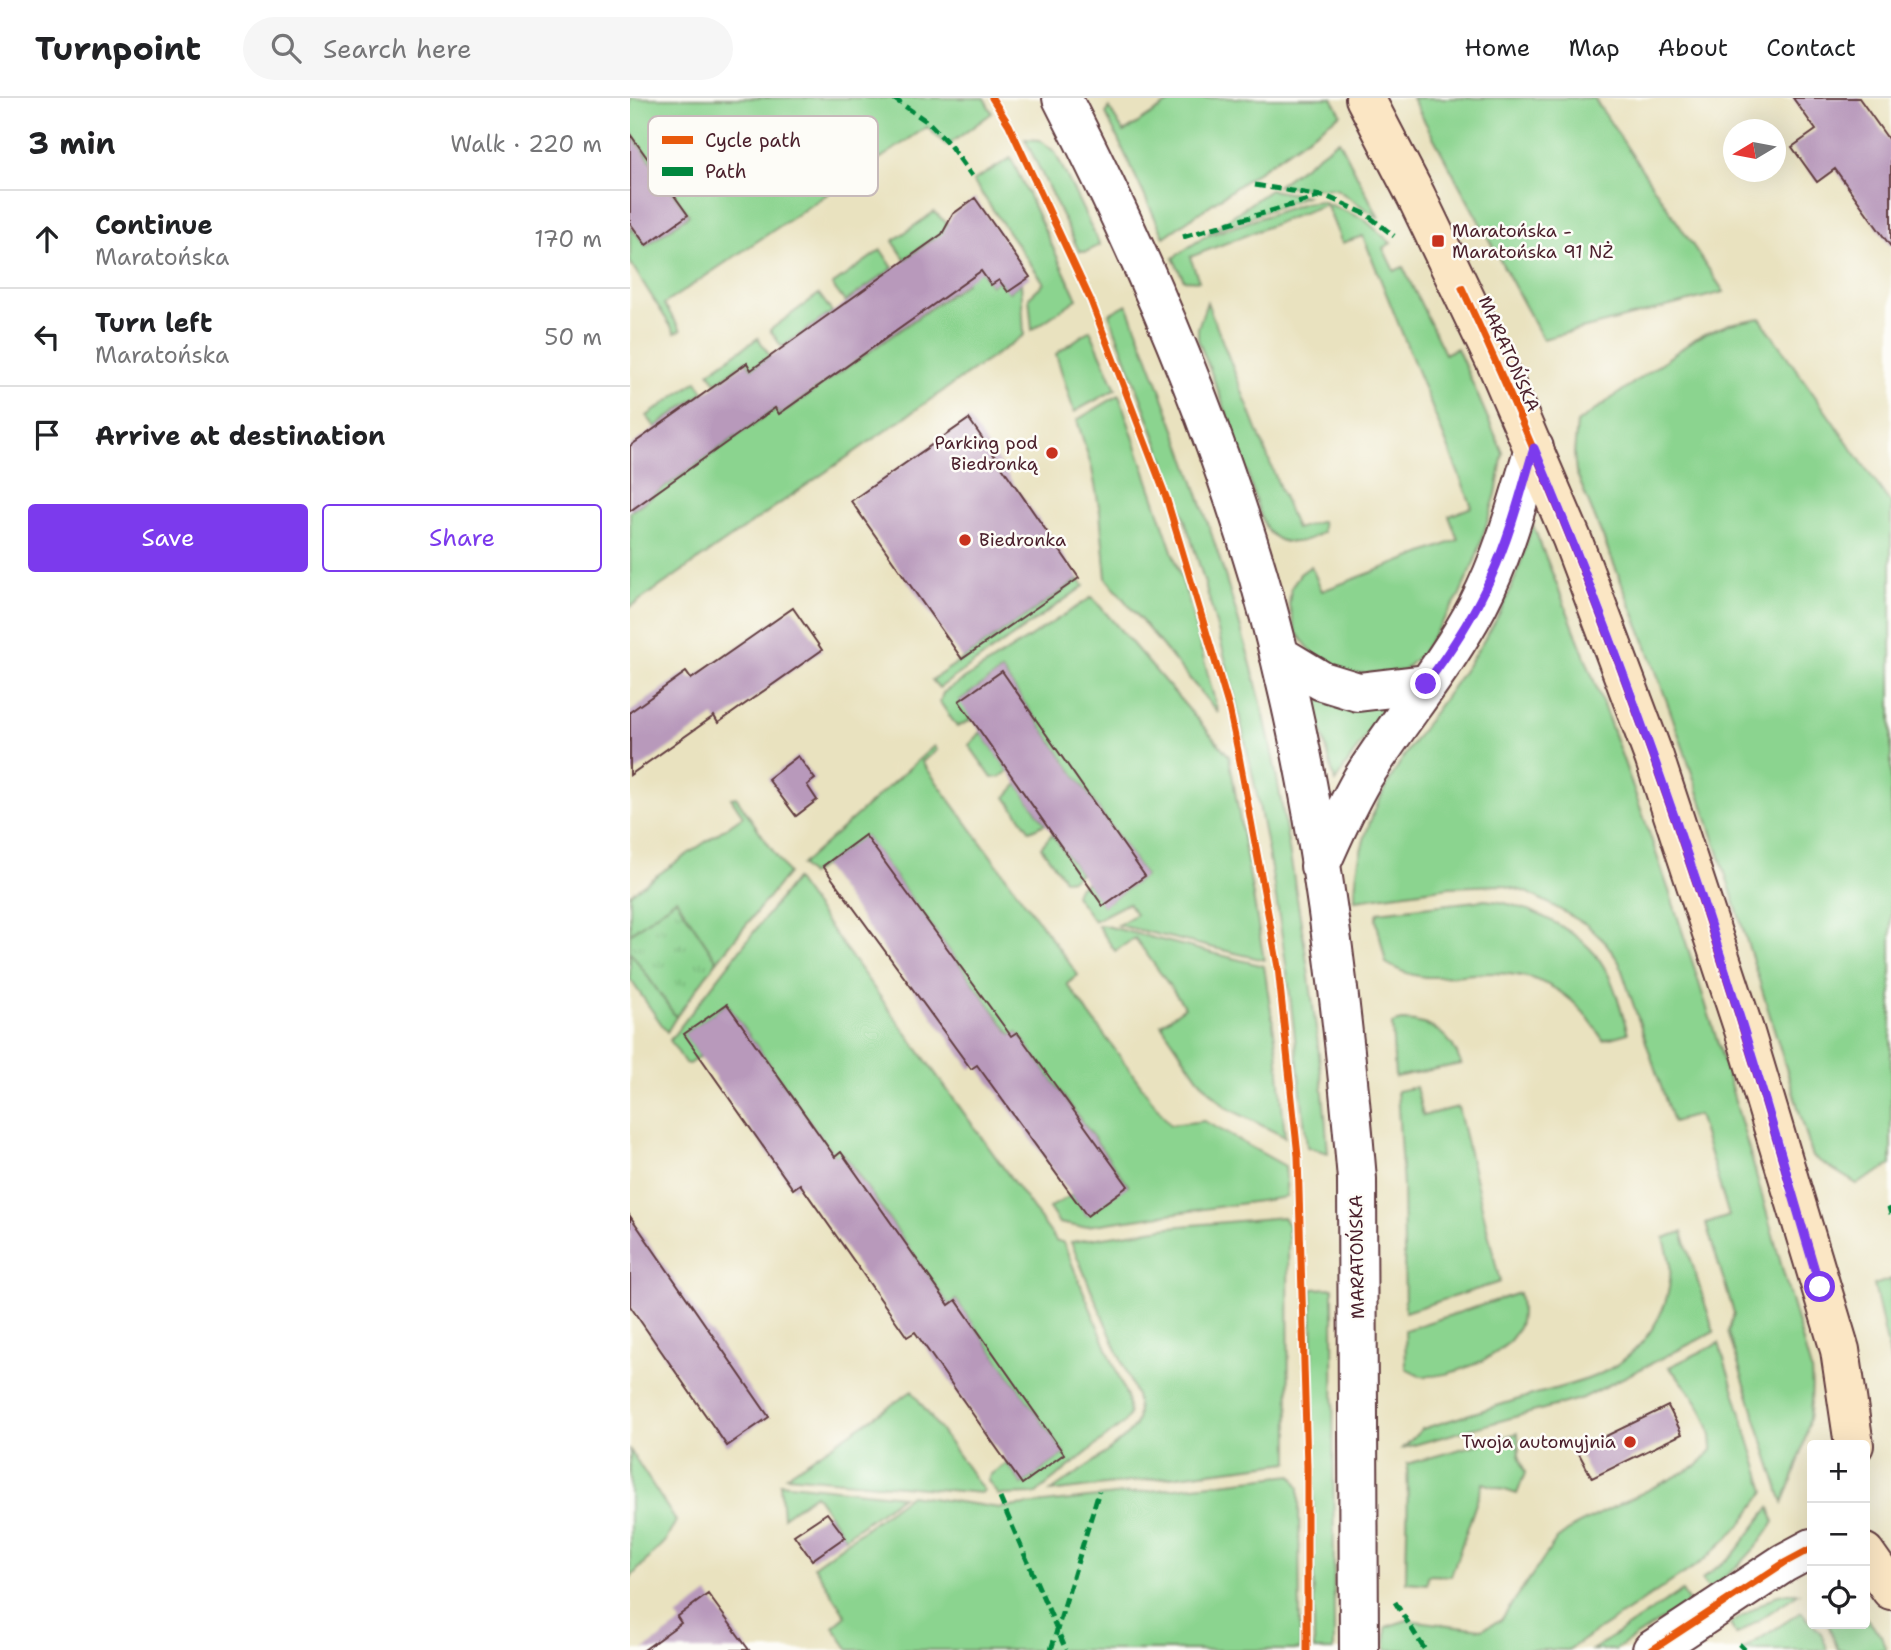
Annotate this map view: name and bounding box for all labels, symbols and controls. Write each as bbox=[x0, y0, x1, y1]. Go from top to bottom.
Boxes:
search box bbox=[243, 17, 733, 80]
text: Turnpoint bbox=[35, 26, 201, 71]
icon: search bbox=[267, 29, 305, 67]
text: Search here bbox=[323, 31, 472, 66]
text: Home bbox=[1464, 32, 1530, 64]
text: Map bbox=[1568, 32, 1620, 64]
text: About bbox=[1658, 32, 1728, 64]
text: Contact bbox=[1766, 32, 1856, 64]
legend bbox=[648, 116, 878, 196]
north arrow bbox=[1723, 119, 1786, 182]
text: 3 min bbox=[28, 123, 115, 164]
text: Cycle path bbox=[705, 128, 801, 153]
text: Walk · 220 m bbox=[450, 129, 602, 159]
text: Path bbox=[705, 159, 747, 184]
text: Continue bbox=[95, 207, 213, 242]
place label: Maratońska - Maratońska 91 NŻ bbox=[1452, 219, 1614, 264]
icon: ahead bbox=[28, 220, 66, 258]
text: 170 m bbox=[534, 224, 602, 254]
marker: Maratońska - Maratońska 91 NŻ bbox=[1430, 233, 1446, 249]
text: Maratońska bbox=[95, 242, 229, 272]
street label: MARATOŃSKA bbox=[1473, 292, 1545, 416]
text: Turn left bbox=[95, 305, 212, 340]
icon: left bbox=[28, 318, 66, 356]
text: 50 m bbox=[544, 322, 602, 352]
text: Maratońska bbox=[95, 340, 229, 370]
icon: arrive bbox=[28, 416, 66, 454]
text: Arrive at destination bbox=[95, 418, 385, 453]
place label: Parking pod Biedronką bbox=[934, 431, 1039, 476]
marker: Parking pod Biedronką bbox=[1044, 445, 1060, 461]
button: Save bbox=[28, 504, 308, 572]
button: Share bbox=[322, 504, 602, 572]
place label: Biedronka bbox=[979, 528, 1066, 552]
marker: Biedronka bbox=[957, 532, 973, 548]
route end bbox=[1410, 668, 1441, 699]
street label: MARATOŃSKA bbox=[1344, 1195, 1370, 1319]
route start bbox=[1804, 1271, 1835, 1302]
place label: Twoja automyjnia bbox=[1461, 1430, 1616, 1454]
marker: Twoja automyjnia bbox=[1622, 1434, 1638, 1450]
map controls bbox=[1807, 1440, 1870, 1629]
button: + bbox=[1807, 1440, 1870, 1503]
button: − bbox=[1807, 1503, 1870, 1566]
button: locate bbox=[1807, 1566, 1870, 1629]

